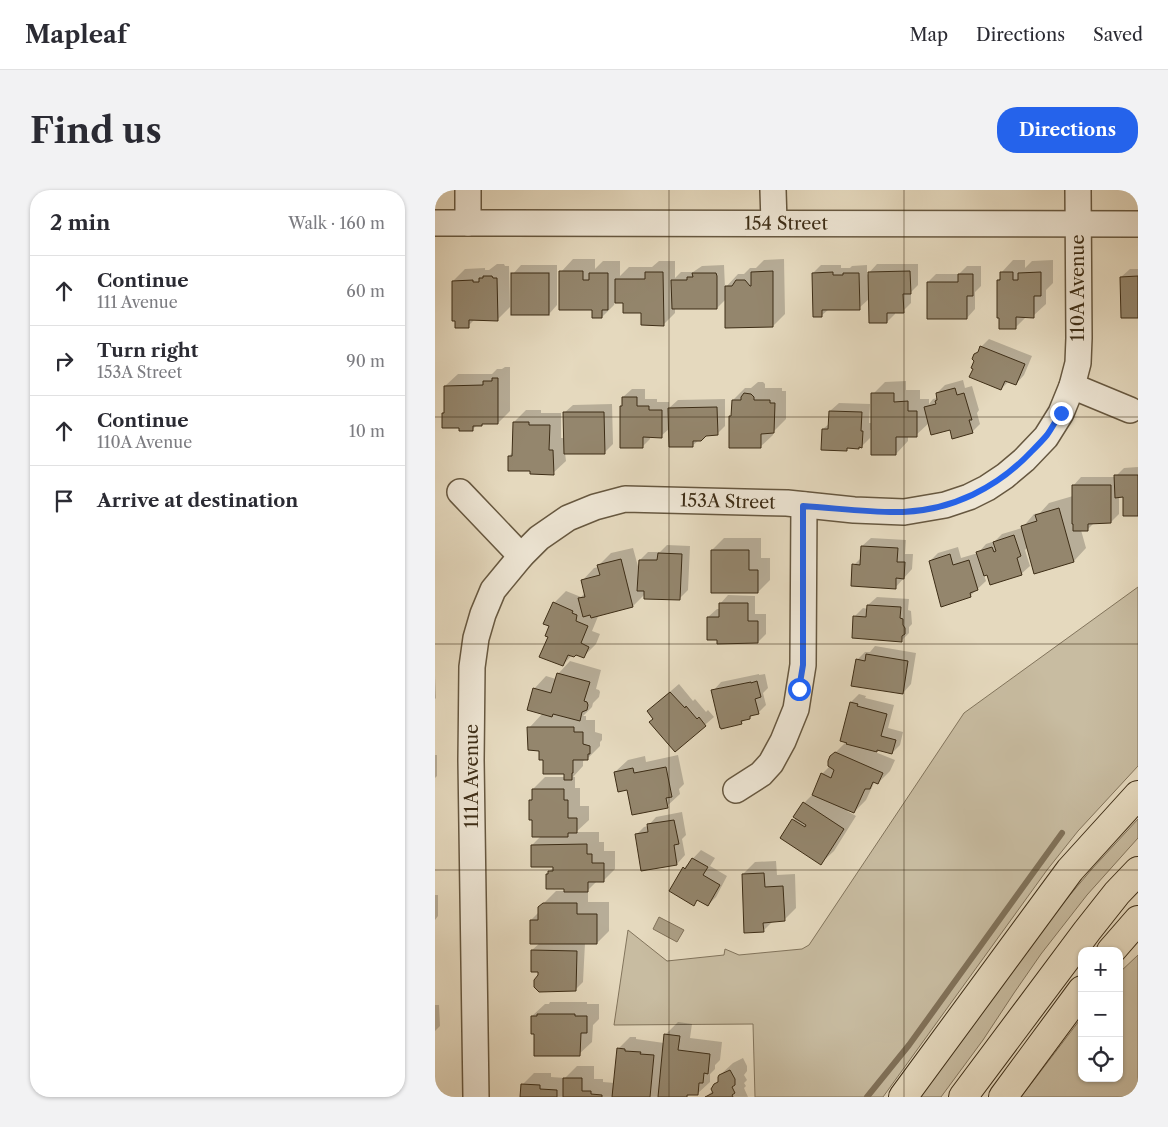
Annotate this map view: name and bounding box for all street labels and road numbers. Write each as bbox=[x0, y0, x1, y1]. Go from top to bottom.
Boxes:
street label: 154 Street bbox=[744, 212, 828, 235]
street label: 110A Avenue bbox=[1067, 234, 1089, 342]
street label: 153A Street bbox=[680, 489, 777, 514]
street label: 111A Avenue bbox=[461, 724, 483, 828]

